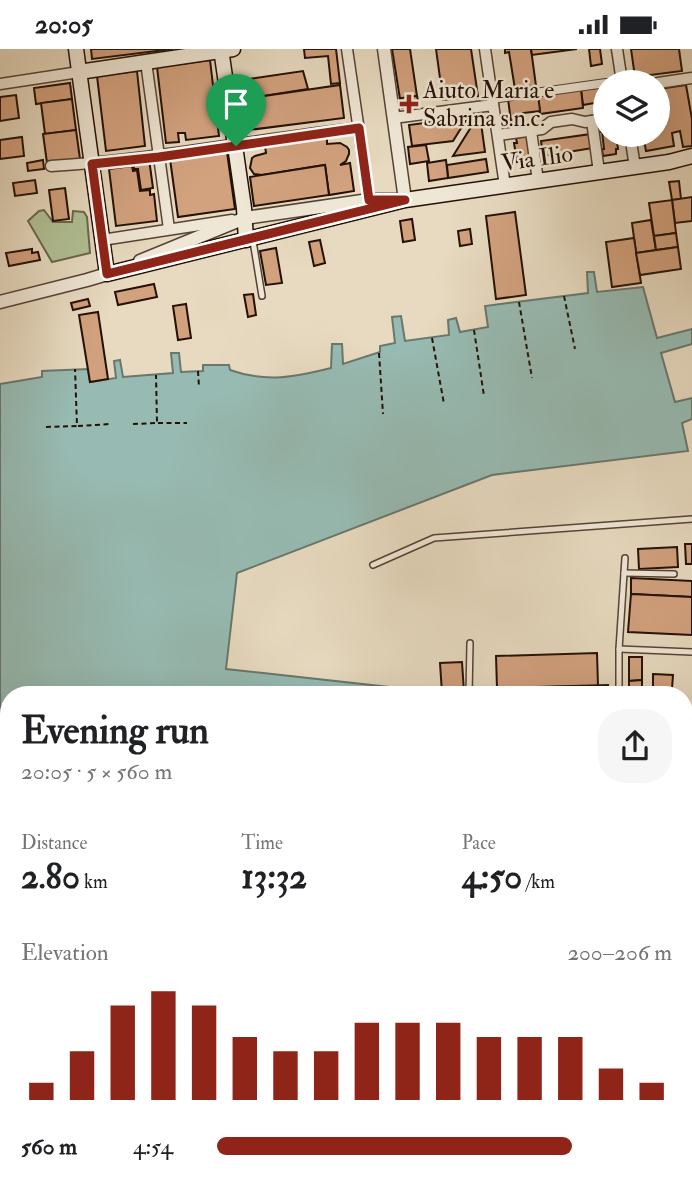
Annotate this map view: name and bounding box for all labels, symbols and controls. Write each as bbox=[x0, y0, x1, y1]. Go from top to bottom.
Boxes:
text: 20:05 bbox=[35, 9, 93, 41]
map controls bbox=[593, 70, 670, 147]
button: layers bbox=[593, 70, 670, 147]
pin bbox=[206, 74, 266, 146]
place label: Aiuto Maria e Sabrina s.n.c. bbox=[422, 75, 554, 134]
icon: arrive bbox=[217, 85, 255, 123]
marker: Aiuto Maria e Sabrina s.n.c. bbox=[401, 96, 417, 112]
street label: Via Ilio bbox=[499, 138, 575, 179]
text: Evening run bbox=[21, 707, 209, 755]
button: share bbox=[598, 709, 672, 783]
text: 20:05 · 5 × 560 m bbox=[21, 757, 172, 786]
text: Distance bbox=[21, 831, 87, 855]
text: Time bbox=[241, 831, 283, 855]
text: Pace bbox=[462, 831, 496, 855]
text: 2.80 bbox=[21, 855, 80, 899]
text: 13:32 bbox=[241, 855, 307, 899]
text: 4:50 bbox=[462, 855, 522, 899]
text: km bbox=[80, 870, 108, 894]
text: /km bbox=[522, 870, 555, 894]
text: Elevation bbox=[21, 938, 109, 967]
text: 200–206 m bbox=[567, 938, 672, 967]
text: 560 m bbox=[21, 1132, 77, 1161]
text: 4:54 bbox=[133, 1132, 173, 1161]

